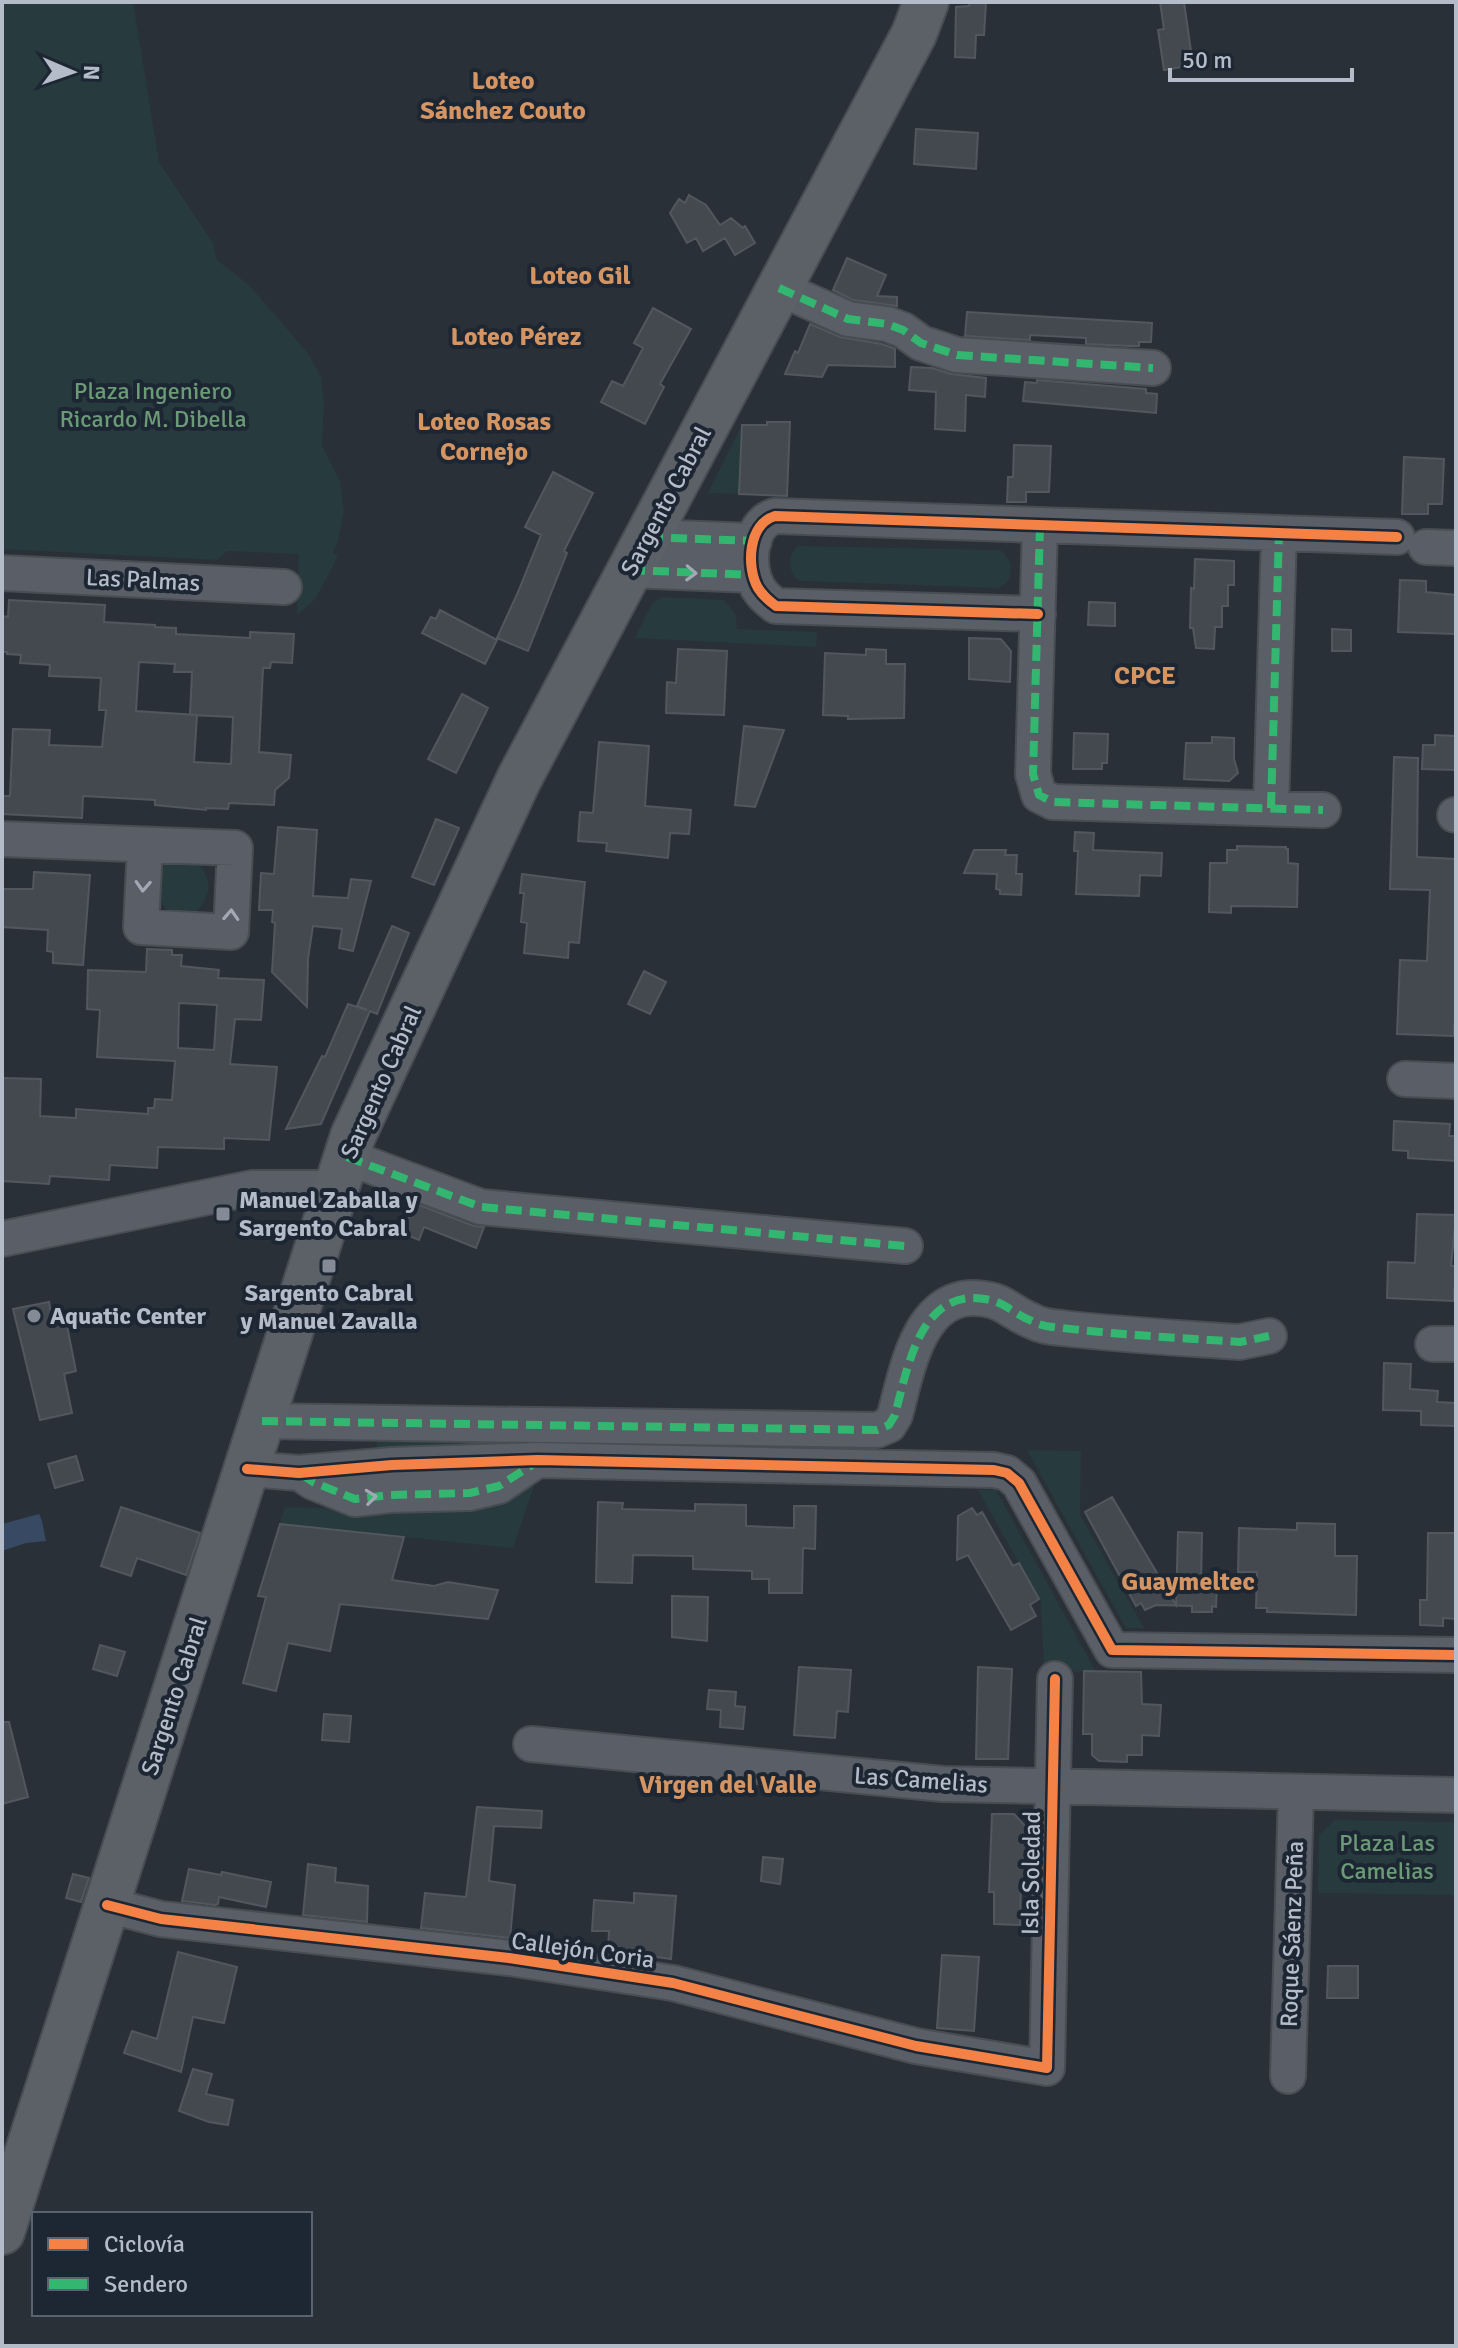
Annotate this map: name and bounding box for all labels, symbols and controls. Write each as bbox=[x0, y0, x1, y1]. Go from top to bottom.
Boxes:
north arrow bbox=[32, 32, 112, 112]
scale bar bbox=[1170, 32, 1352, 82]
text: 50 m bbox=[1182, 45, 1232, 75]
text: N bbox=[78, 65, 105, 81]
district label: Loteo Sánchez Couto bbox=[420, 65, 586, 127]
district label: Loteo Gil bbox=[529, 260, 631, 292]
district label: Loteo Pérez bbox=[451, 321, 582, 353]
park label: Plaza Ingeniero Ricardo M. Dibella bbox=[59, 376, 247, 434]
district label: Loteo Rosas Cornejo bbox=[417, 406, 551, 468]
street label: Sargento Cabral bbox=[614, 421, 718, 581]
street label: Las Palmas bbox=[85, 562, 201, 598]
one-way arrow bbox=[685, 564, 698, 581]
district label: CPCE bbox=[1114, 660, 1176, 692]
one-way arrow bbox=[135, 880, 152, 893]
one-way arrow bbox=[223, 908, 240, 921]
street label: Sargento Cabral bbox=[334, 1001, 428, 1163]
place label: Manuel Zaballa y Sargento Cabral bbox=[239, 1185, 418, 1243]
marker: Manuel Zaballa y Sargento Cabral bbox=[214, 1205, 232, 1223]
marker: Sargento Cabral y Manuel Zavalla bbox=[320, 1257, 338, 1275]
place label: Sargento Cabral y Manuel Zavalla bbox=[239, 1278, 418, 1336]
place label: Aquatic Center bbox=[50, 1301, 206, 1331]
marker: Aquatic Center bbox=[25, 1307, 43, 1325]
one-way arrow bbox=[365, 1489, 378, 1506]
district label: Guaymeltec bbox=[1121, 1566, 1255, 1598]
street label: Sargento Cabral bbox=[134, 1613, 214, 1779]
street label: Las Camelias bbox=[853, 1760, 989, 1800]
district label: Virgen del Valle bbox=[639, 1769, 817, 1801]
street label: Isla Soledad bbox=[1015, 1811, 1047, 1935]
park label: Plaza Las Camelias bbox=[1339, 1828, 1435, 1886]
street label: Roque Sáenz Peña bbox=[1274, 1840, 1310, 2028]
street label: Callejón Coria bbox=[509, 1925, 657, 1975]
legend bbox=[32, 2212, 312, 2316]
text: Ciclovía bbox=[104, 2229, 185, 2259]
text: Sendero bbox=[104, 2269, 188, 2299]

